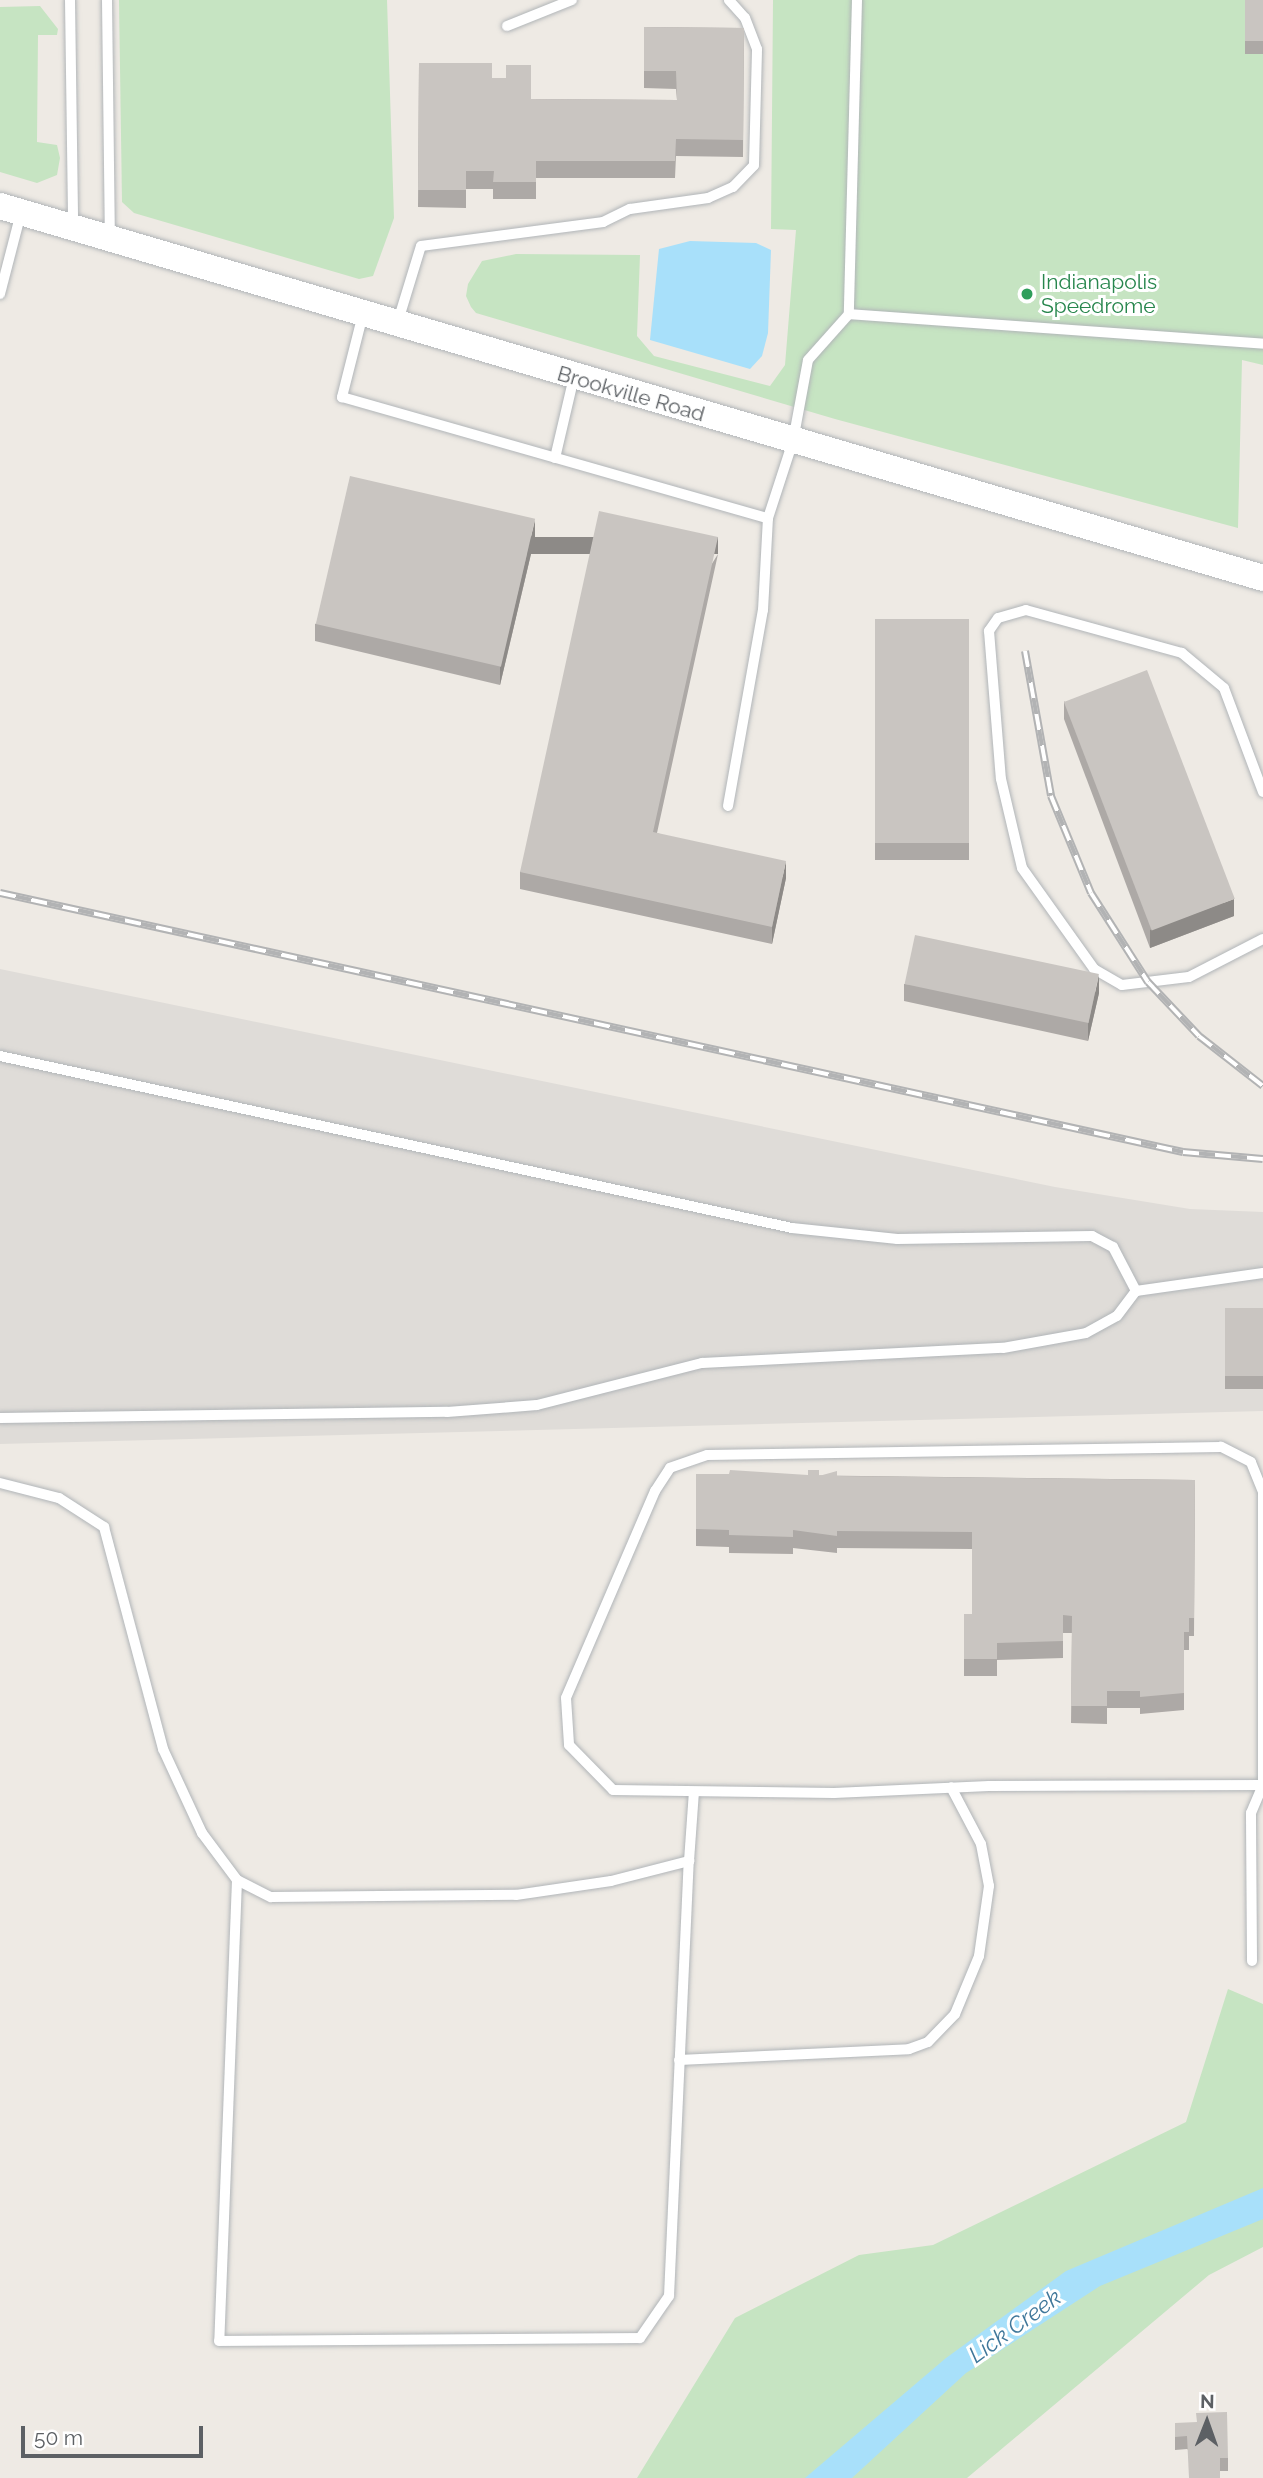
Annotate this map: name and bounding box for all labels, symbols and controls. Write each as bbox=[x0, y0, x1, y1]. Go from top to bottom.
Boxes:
place label: Indianapolis Speedrome bbox=[1041, 269, 1157, 319]
marker: Indianapolis Speedrome bbox=[1019, 286, 1035, 302]
street label: Brookville Road bbox=[554, 361, 708, 427]
water label: Lick Creek bbox=[963, 2283, 1067, 2369]
north arrow bbox=[1172, 2387, 1242, 2457]
text: N bbox=[1200, 2390, 1215, 2412]
scale bar bbox=[24, 2412, 206, 2456]
text: 50 m bbox=[34, 2425, 83, 2450]

